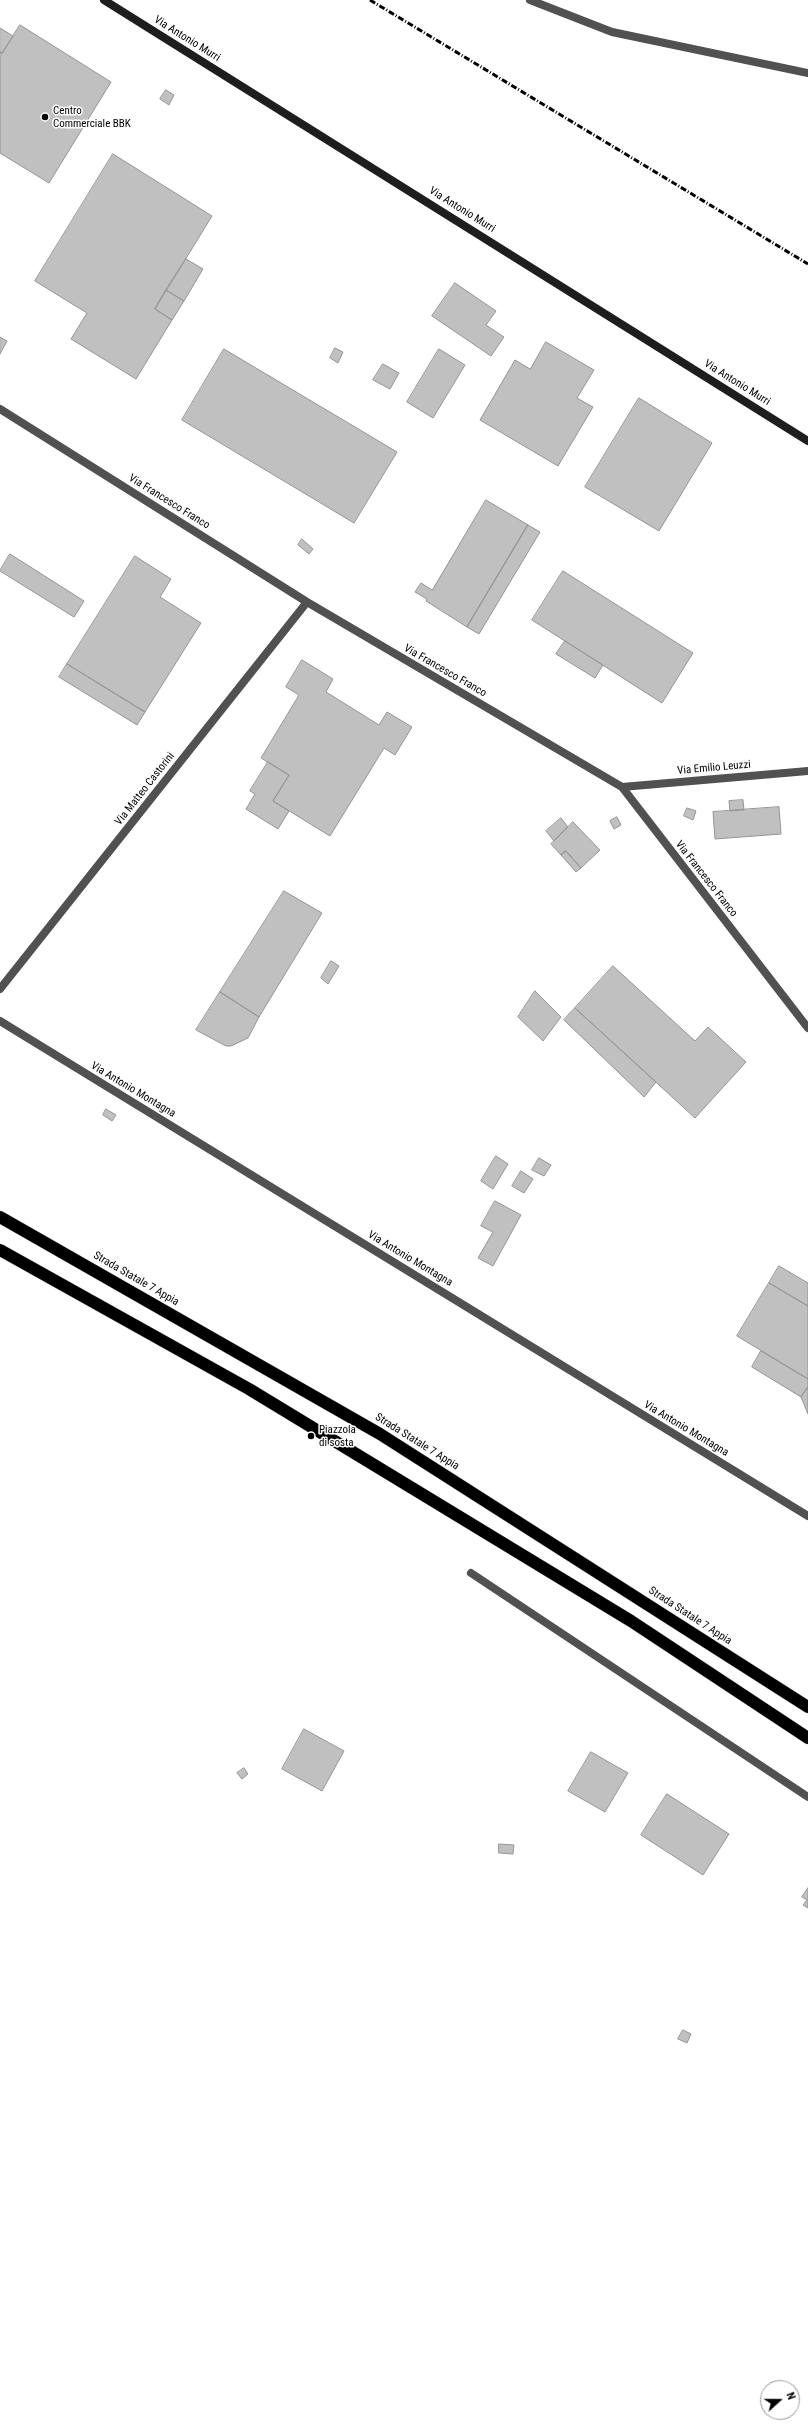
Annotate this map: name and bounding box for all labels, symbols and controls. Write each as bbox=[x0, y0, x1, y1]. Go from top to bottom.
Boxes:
street label: Via Antonio Murri bbox=[151, 13, 223, 65]
place label: Centro Commerciale BBK bbox=[53, 104, 131, 130]
marker: Centro Commerciale BBK bbox=[40, 112, 50, 122]
street label: Via Antonio Murri bbox=[426, 184, 498, 236]
street label: Via Antonio Murri bbox=[701, 357, 773, 409]
street label: Via Francesco Franco bbox=[126, 472, 212, 532]
street label: Via Francesco Franco bbox=[401, 642, 489, 700]
street label: Via Matteo Castorini bbox=[112, 750, 178, 828]
street label: Via Emilio Leuzzi bbox=[677, 758, 751, 778]
street label: Via Francesco Franco bbox=[672, 838, 740, 920]
street label: Via Antonio Montagna bbox=[88, 1060, 178, 1120]
street label: Via Antonio Montagna bbox=[365, 1229, 455, 1289]
street label: Strada Statale 7 Appia bbox=[91, 1249, 181, 1309]
street label: Via Antonio Montagna bbox=[641, 1399, 731, 1459]
street label: Strada Statale 7 Appia bbox=[373, 1411, 461, 1473]
place label: Piazzola di sosta bbox=[319, 1423, 356, 1449]
marker: Piazzola di sosta bbox=[306, 1431, 316, 1441]
street label: Strada Statale 7 Appia bbox=[646, 1584, 734, 1648]
north arrow bbox=[760, 2380, 800, 2420]
text: N bbox=[783, 2390, 798, 2401]

